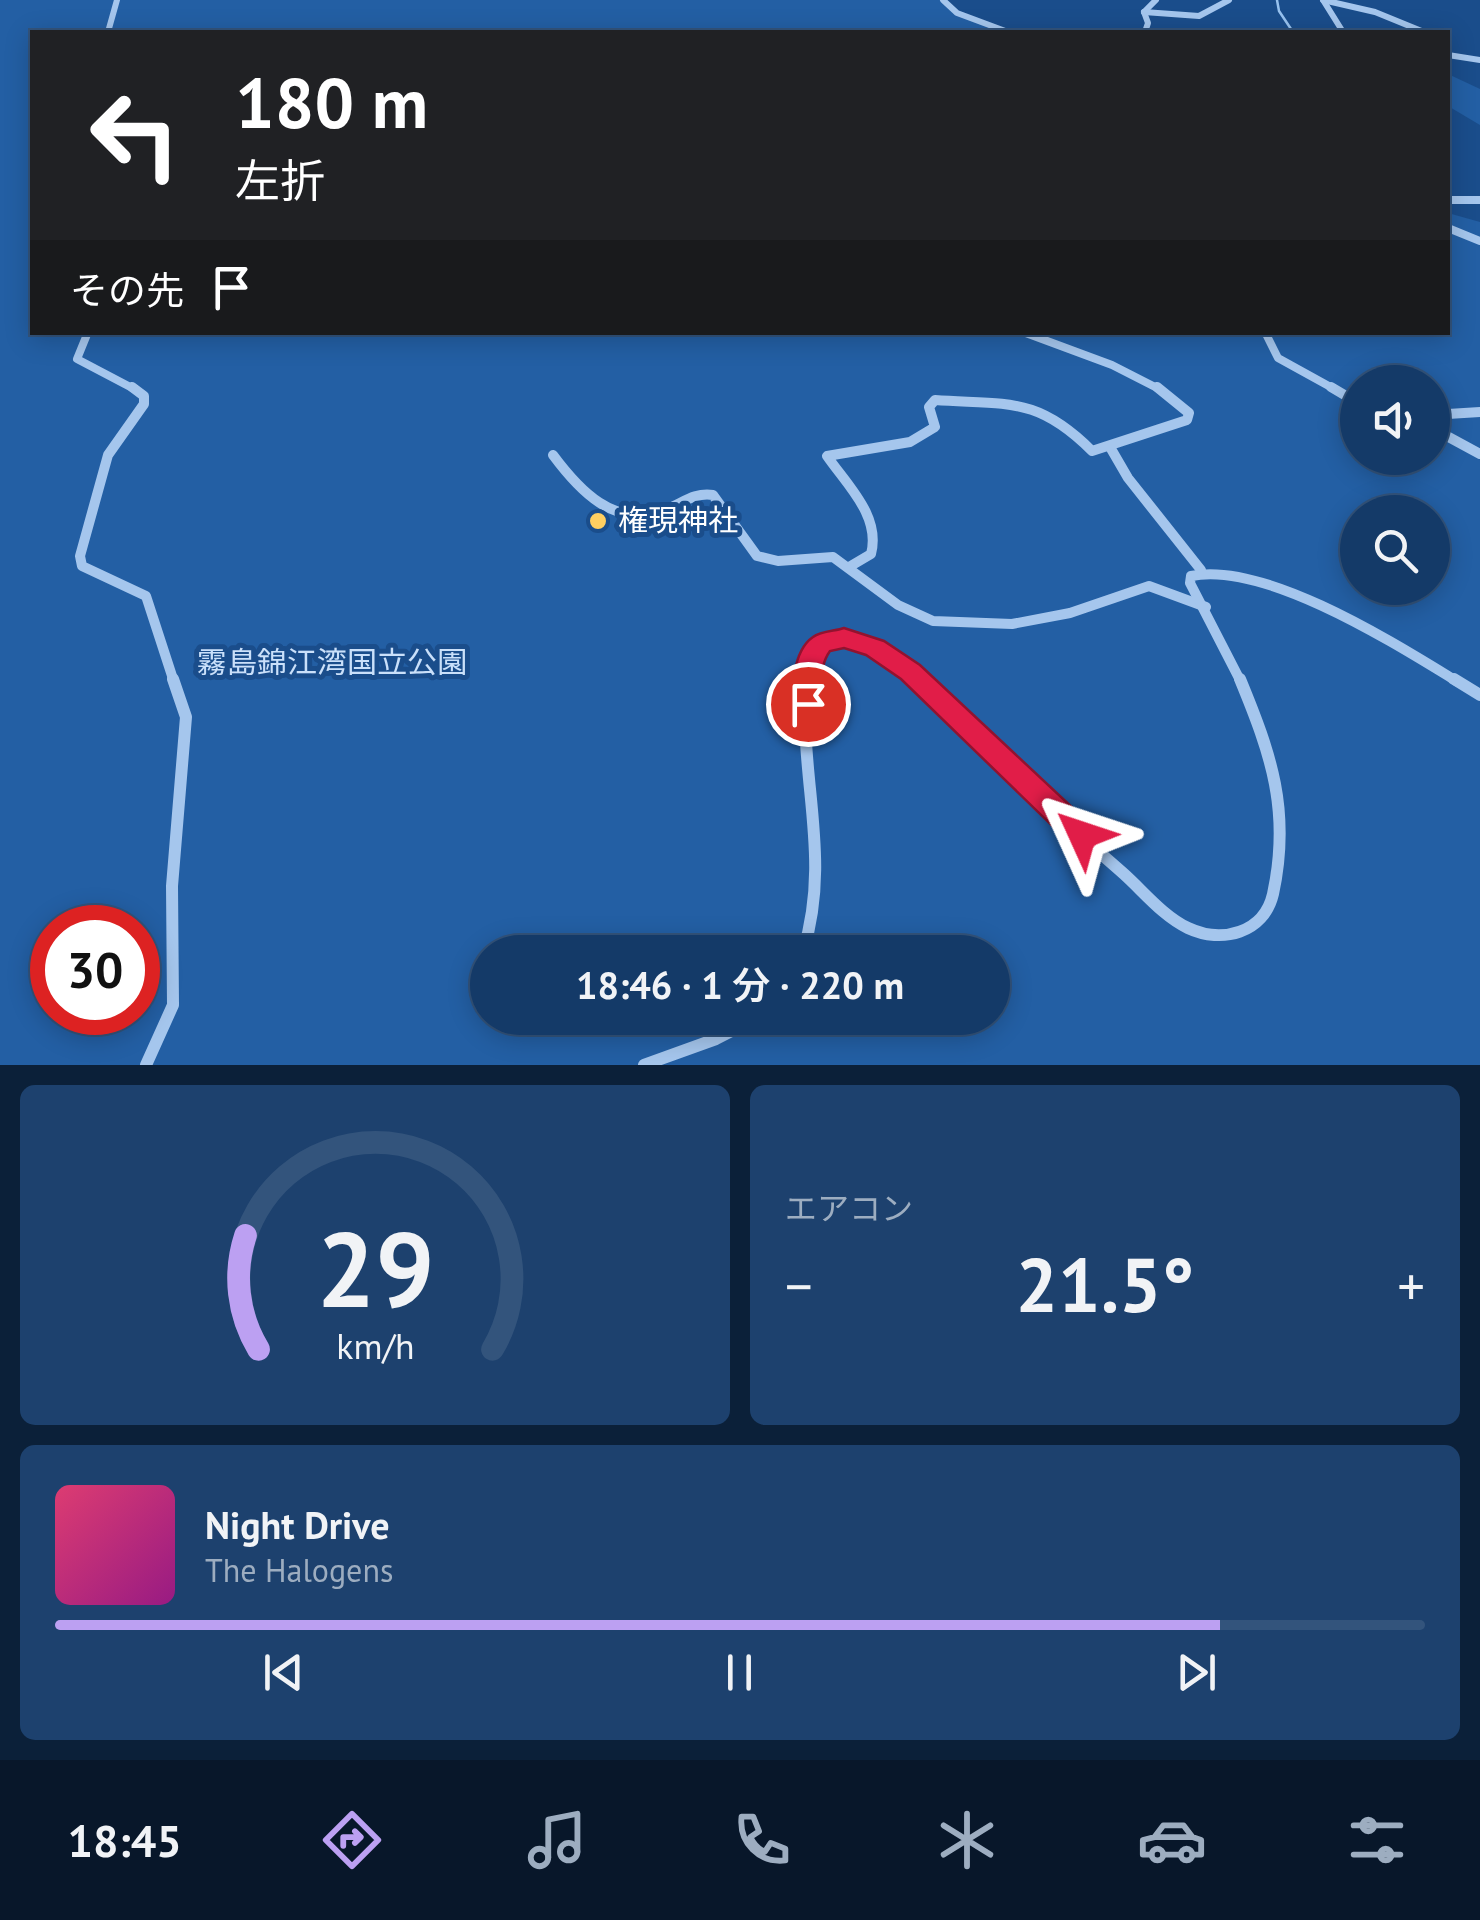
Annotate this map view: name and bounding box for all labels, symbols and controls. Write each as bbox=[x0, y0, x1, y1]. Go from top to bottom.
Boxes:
text: 180 m bbox=[235, 57, 428, 147]
icon: left bbox=[70, 70, 200, 200]
text: 左折 bbox=[235, 151, 325, 209]
icon: arrive bbox=[204, 260, 259, 315]
text: その先 bbox=[70, 265, 184, 314]
map controls bbox=[1340, 365, 1450, 605]
button: sound bbox=[1340, 365, 1450, 475]
button: search bbox=[1340, 495, 1450, 605]
place label: 権現神社 bbox=[618, 500, 738, 539]
marker: 権現神社 bbox=[587, 510, 609, 532]
park label: 霧島錦江湾国立公園 bbox=[197, 642, 467, 681]
pin bbox=[766, 662, 851, 747]
icon: arrive bbox=[781, 677, 836, 732]
position arrow bbox=[1030, 783, 1134, 887]
speed limit sign: 30 bbox=[30, 905, 160, 1035]
text: 18:46 · 1 分 · 220 m bbox=[576, 960, 904, 1009]
text: エアコン bbox=[785, 1187, 913, 1229]
text: 29 bbox=[316, 1201, 434, 1336]
text: 21.5° bbox=[1016, 1236, 1194, 1333]
text: − bbox=[785, 1250, 813, 1321]
text: + bbox=[1397, 1250, 1425, 1321]
text: km/h bbox=[336, 1323, 414, 1369]
text: Night Drive bbox=[205, 1500, 389, 1549]
text: The Halogens bbox=[205, 1549, 393, 1591]
icon: previous bbox=[256, 1645, 311, 1700]
icon: pause bbox=[712, 1645, 767, 1700]
icon: next bbox=[1169, 1645, 1224, 1700]
icon: directions bbox=[317, 1805, 387, 1875]
icon: music bbox=[522, 1805, 592, 1875]
icon: phone bbox=[727, 1805, 797, 1875]
icon: climate bbox=[932, 1805, 1002, 1875]
icon: car bbox=[1137, 1805, 1207, 1875]
icon: filters bbox=[1342, 1805, 1412, 1875]
text: 18:45 bbox=[68, 1811, 182, 1869]

